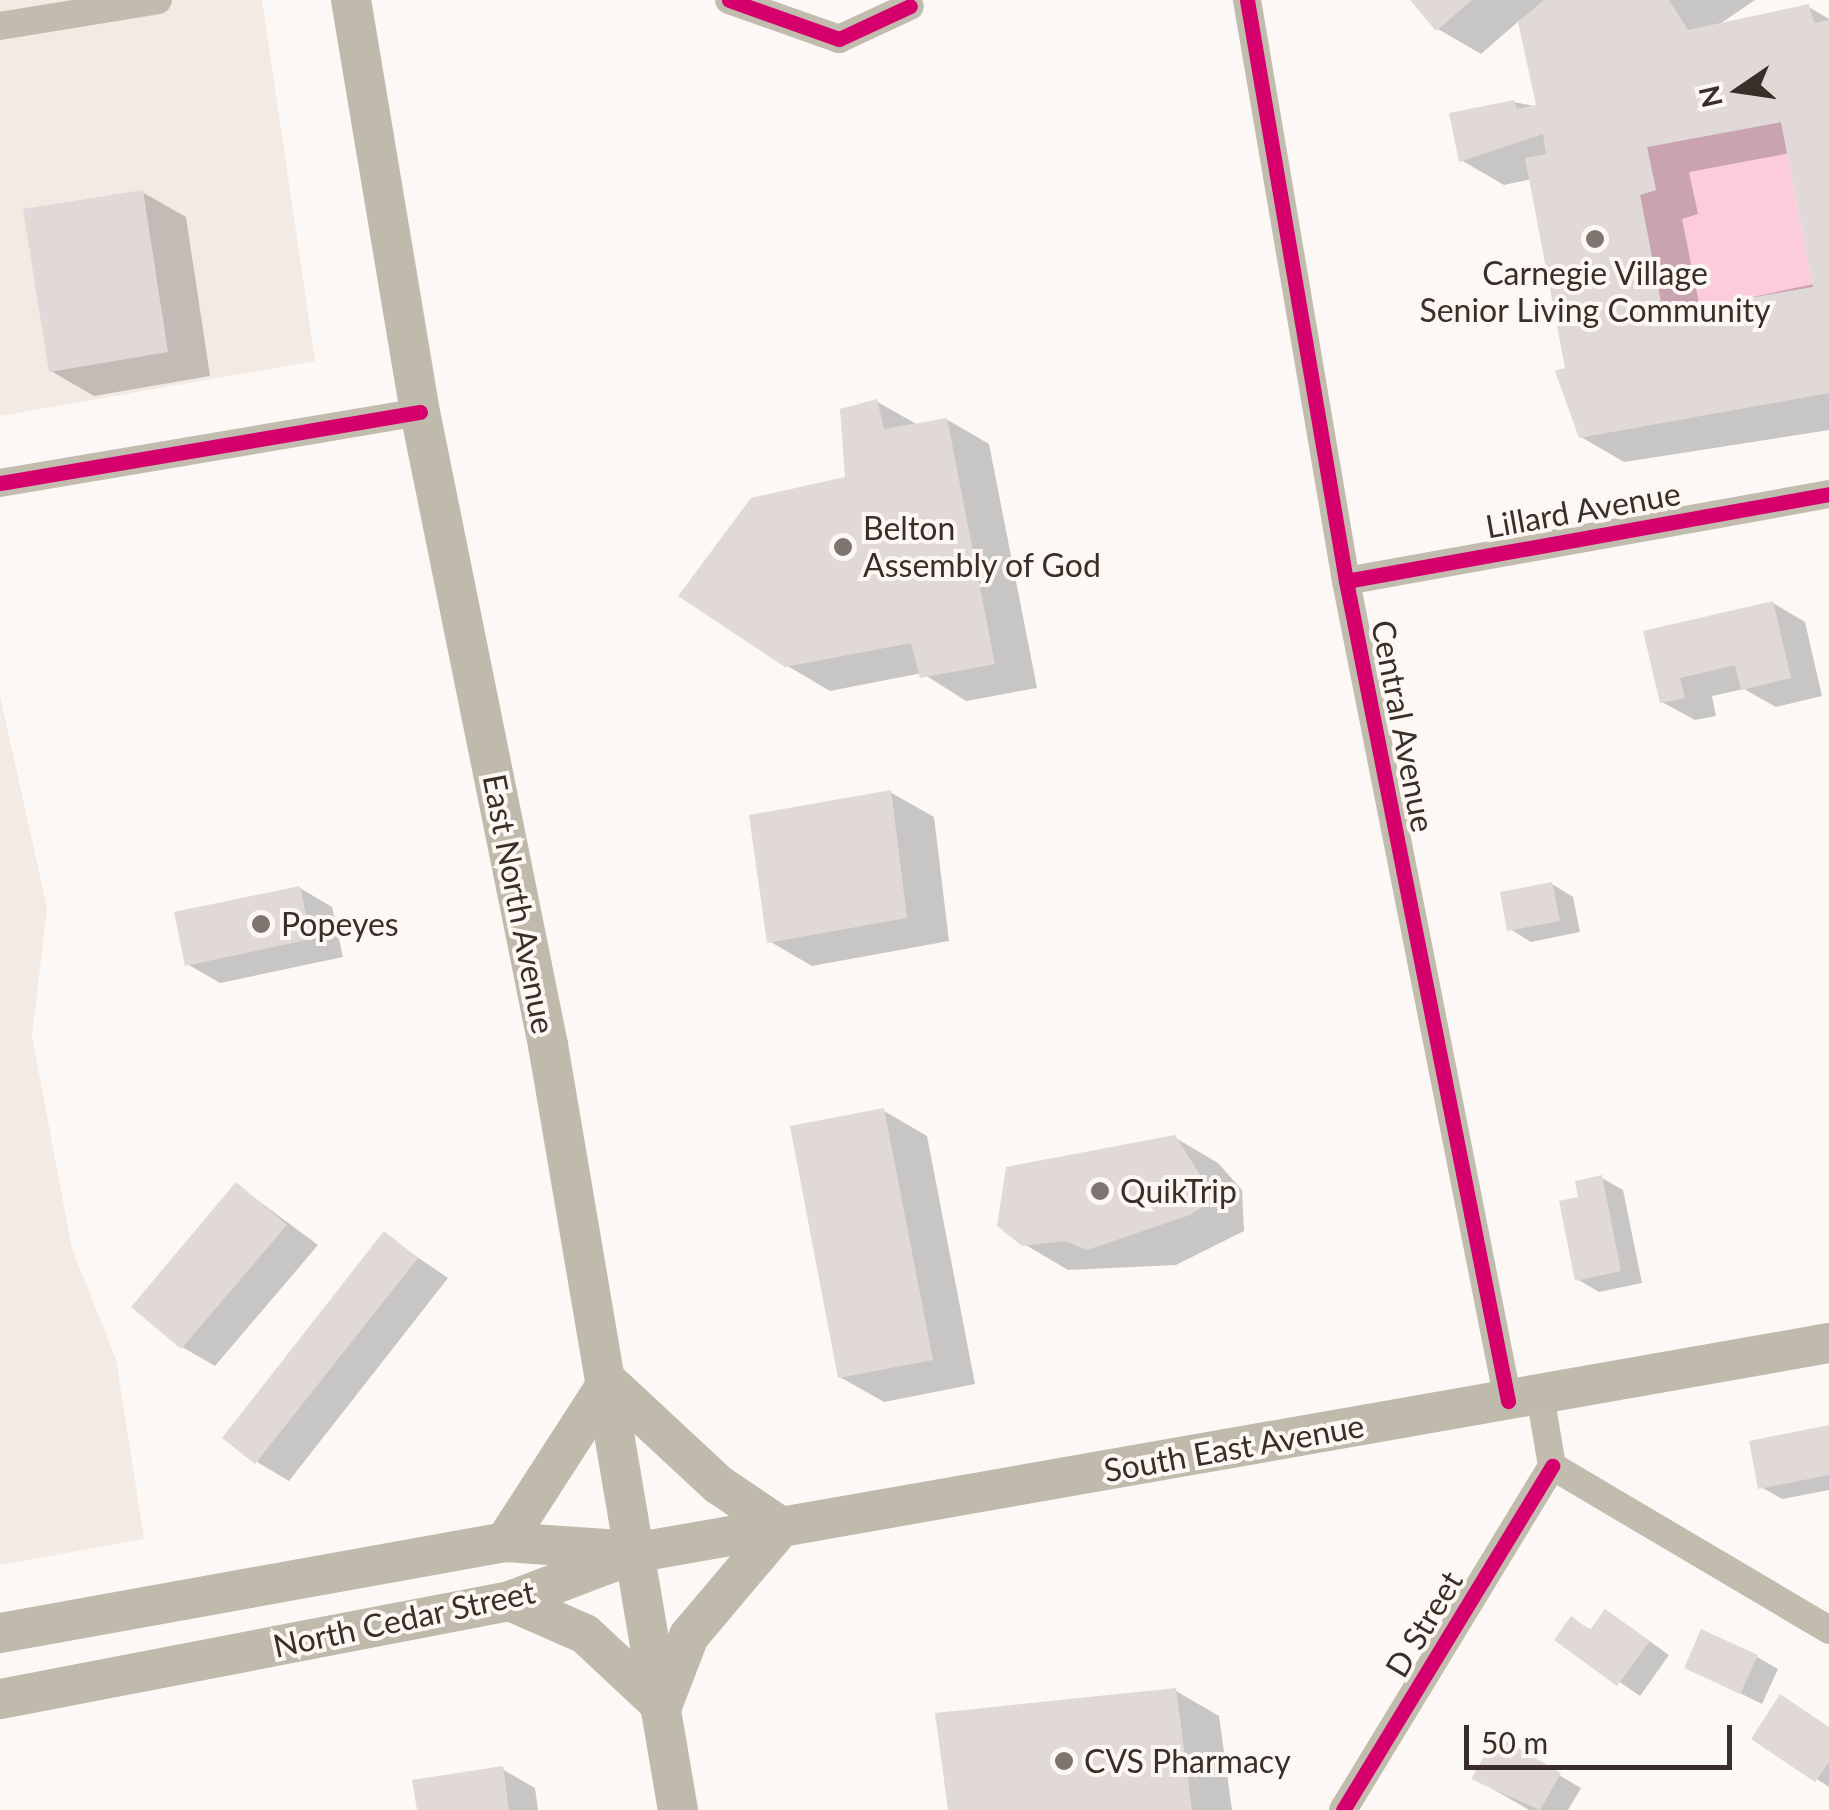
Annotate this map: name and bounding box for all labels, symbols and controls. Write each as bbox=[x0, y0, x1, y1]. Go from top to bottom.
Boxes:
north arrow bbox=[1689, 40, 1789, 140]
text: N bbox=[1691, 82, 1729, 111]
marker: Carnegie Village Senior Living Community bbox=[1584, 228, 1606, 250]
place label: Carnegie Village Senior Living Community bbox=[1419, 255, 1771, 330]
street label: Lillard Avenue bbox=[1482, 474, 1684, 546]
place label: Belton Assembly of God bbox=[863, 510, 1102, 585]
marker: Belton Assembly of God bbox=[832, 536, 854, 558]
street label: Central Avenue bbox=[1364, 616, 1442, 836]
street label: East North Avenue bbox=[475, 770, 563, 1038]
place label: Popeyes bbox=[281, 905, 399, 943]
marker: Popeyes bbox=[250, 913, 272, 935]
place label: QuikTrip bbox=[1120, 1172, 1237, 1210]
marker: QuikTrip bbox=[1089, 1180, 1111, 1202]
street label: South East Avenue bbox=[1100, 1406, 1368, 1490]
street label: D Street bbox=[1377, 1564, 1471, 1684]
street label: North Cedar Street bbox=[269, 1572, 539, 1666]
scale bar bbox=[1469, 1705, 1736, 1767]
text: 50 m bbox=[1481, 1724, 1548, 1760]
place label: CVS Pharmacy bbox=[1084, 1742, 1291, 1780]
marker: CVS Pharmacy bbox=[1053, 1750, 1075, 1772]

